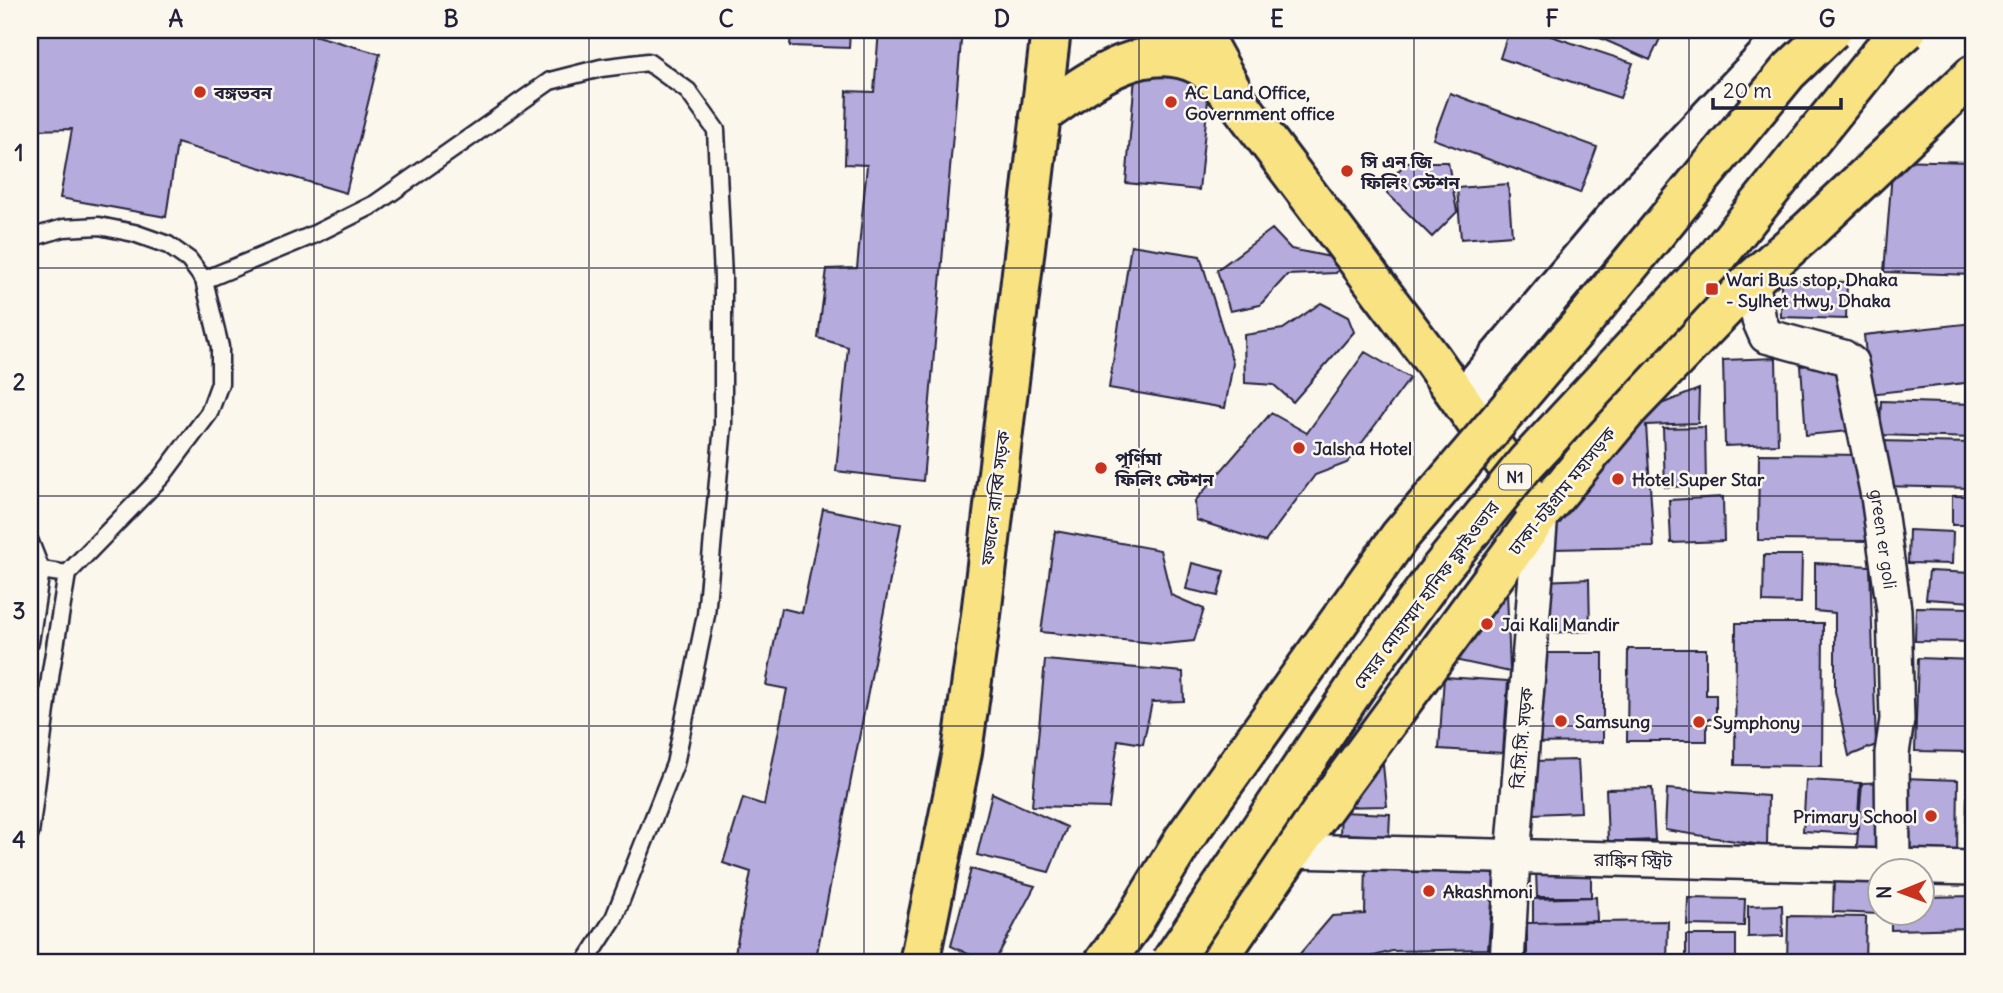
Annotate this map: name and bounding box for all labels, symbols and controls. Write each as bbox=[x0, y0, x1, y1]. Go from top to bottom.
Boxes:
text: A bbox=[169, 4, 184, 33]
text: B bbox=[443, 4, 459, 33]
text: C bbox=[718, 4, 734, 33]
text: D bbox=[994, 4, 1010, 33]
text: E bbox=[1270, 4, 1284, 33]
text: F bbox=[1545, 4, 1559, 33]
text: G bbox=[1819, 4, 1835, 33]
scale bar bbox=[1713, 66, 1840, 110]
text: 20 m bbox=[1723, 77, 1772, 104]
place label: বঙ্গভবন bbox=[213, 81, 273, 104]
place label: AC Land Office, Government office bbox=[1185, 81, 1335, 125]
marker: বঙ্গভবন bbox=[192, 84, 208, 100]
marker: AC Land Office, Government office bbox=[1163, 94, 1179, 110]
text: 1 bbox=[14, 138, 24, 167]
place label: সি এন জি ফিলিং স্টেশন bbox=[1360, 150, 1461, 194]
marker: সি এন জি ফিলিং স্টেশন bbox=[1339, 163, 1355, 179]
place label: Wari Bus stop, Dhaka - Sylhet Hwy, Dhaka bbox=[1726, 268, 1898, 312]
marker: Wari Bus stop, Dhaka - Sylhet Hwy, Dhaka bbox=[1704, 281, 1720, 297]
text: 2 bbox=[13, 367, 26, 396]
street label: ঢাকা-চট্টগ্রাম মহাসড়ক bbox=[1503, 422, 1621, 560]
street label: ফজলে রাব্বি সড়ক bbox=[975, 429, 1015, 568]
place label: Jalsha Hotel bbox=[1313, 437, 1412, 460]
marker: Jalsha Hotel bbox=[1291, 440, 1307, 456]
place label: পূর্ণিমা ফিলিং স্টেশন bbox=[1114, 447, 1215, 491]
marker: পূর্ণিমা ফিলিং স্টেশন bbox=[1093, 460, 1109, 476]
road number: N1 bbox=[1499, 464, 1531, 490]
place label: Hotel Super Star bbox=[1632, 468, 1765, 491]
marker: Hotel Super Star bbox=[1610, 471, 1626, 487]
street label: green er goli bbox=[1865, 487, 1902, 590]
street label: মেয়র মোহাম্মদ হানিফ ফ্লাইওভার bbox=[1348, 496, 1504, 694]
text: 3 bbox=[12, 596, 26, 625]
place label: Jai Kali Mandir bbox=[1501, 613, 1620, 636]
marker: Jai Kali Mandir bbox=[1479, 616, 1495, 632]
street label: বি.সি.সি. সড়ক bbox=[1506, 686, 1538, 791]
place label: Samsung bbox=[1575, 710, 1650, 733]
place label: Symphony bbox=[1713, 711, 1800, 734]
marker: Samsung bbox=[1553, 713, 1569, 729]
marker: Symphony bbox=[1691, 714, 1707, 730]
place label: Primary School bbox=[1793, 805, 1917, 828]
marker: Primary School bbox=[1923, 808, 1939, 824]
text: 4 bbox=[12, 825, 26, 854]
street label: রাঙ্কিন স্ট্রিট bbox=[1593, 848, 1674, 872]
north arrow bbox=[1867, 856, 1937, 926]
place label: Akashmoni bbox=[1443, 880, 1533, 903]
marker: Akashmoni bbox=[1421, 883, 1437, 899]
text: N bbox=[1872, 886, 1896, 899]

